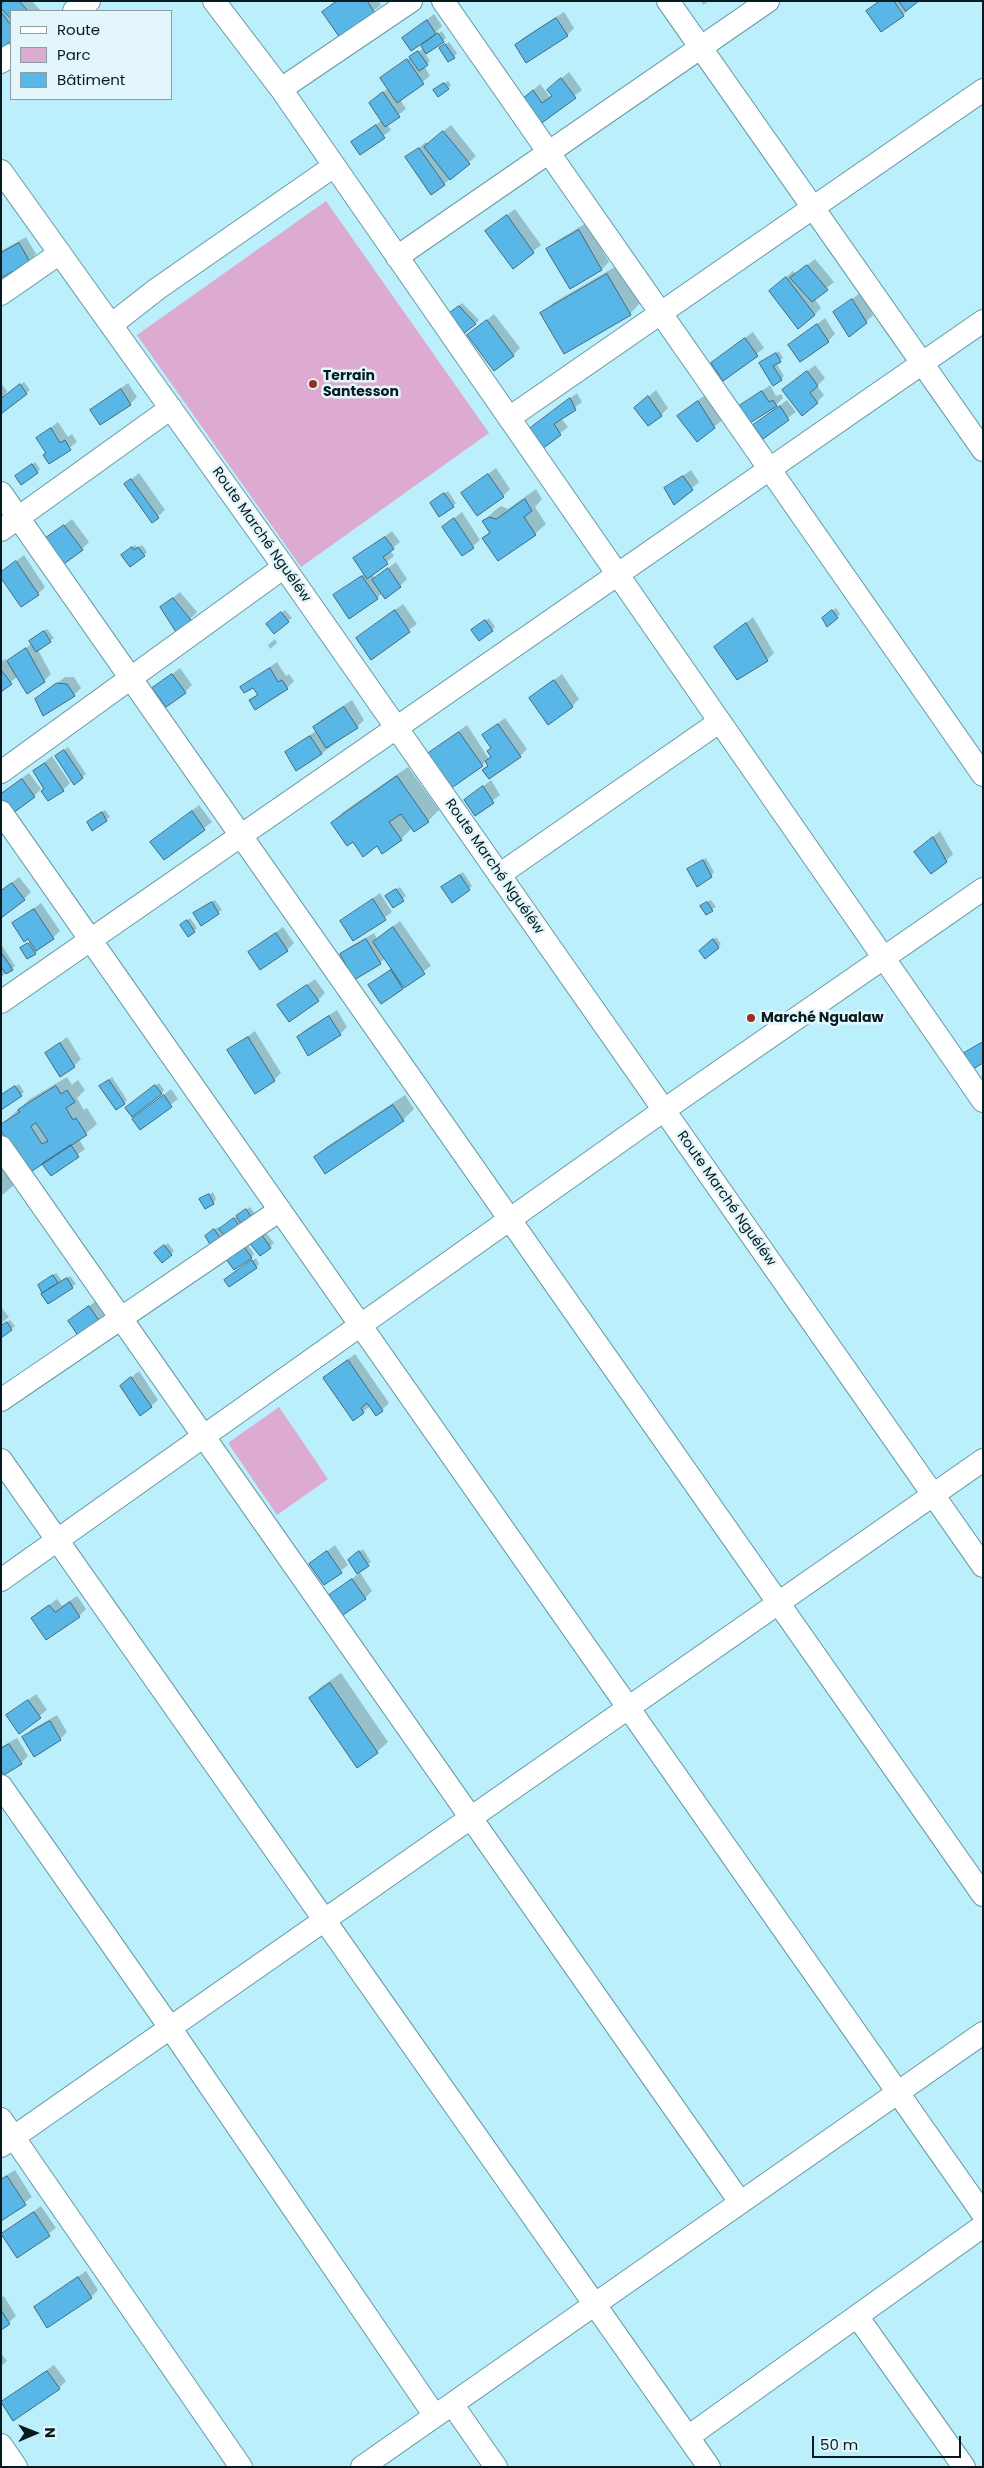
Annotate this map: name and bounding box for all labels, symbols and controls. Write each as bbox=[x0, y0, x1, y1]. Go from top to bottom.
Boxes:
legend bbox=[10, 10, 172, 100]
text: Route bbox=[57, 19, 100, 40]
text: Parc bbox=[57, 44, 91, 65]
text: Bâtiment bbox=[57, 69, 125, 90]
place label: Terrain Santesson bbox=[323, 368, 399, 401]
marker: Terrain Santesson bbox=[307, 378, 319, 390]
street label: Route Marché Nguéléw bbox=[208, 464, 314, 606]
street label: Route Marché Nguéléw bbox=[441, 796, 547, 938]
place label: Marché Ngualaw bbox=[761, 1010, 884, 1026]
marker: Marché Ngualaw bbox=[745, 1012, 757, 1024]
street label: Route Marché Nguéléw bbox=[673, 1128, 779, 1270]
north arrow bbox=[10, 2408, 60, 2458]
scale bar bbox=[814, 2426, 963, 2458]
text: N bbox=[40, 2427, 60, 2438]
text: 50 m bbox=[820, 2434, 858, 2455]

